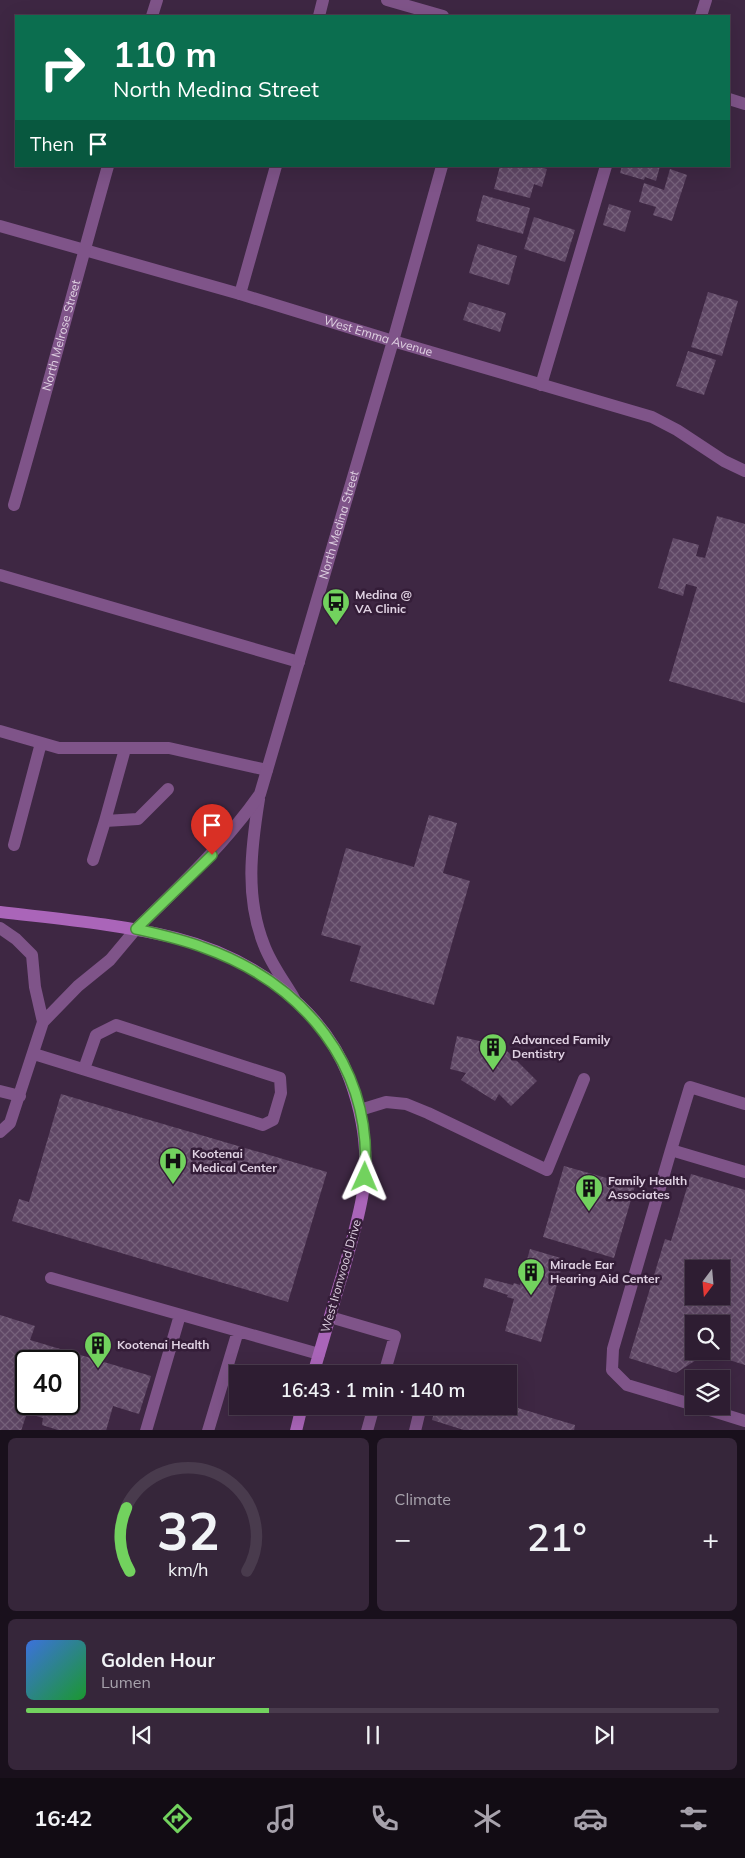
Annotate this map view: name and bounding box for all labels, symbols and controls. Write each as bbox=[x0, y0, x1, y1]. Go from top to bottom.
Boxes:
text: 110 m bbox=[113, 32, 217, 76]
icon: right bbox=[30, 35, 95, 100]
text: North Medina Street bbox=[113, 75, 319, 103]
icon: arrive bbox=[84, 130, 112, 158]
text: Then bbox=[30, 132, 74, 156]
street label: North Melrose Street bbox=[39, 278, 83, 393]
street label: West Emma Avenue bbox=[322, 312, 434, 359]
street label: North Medina Street bbox=[315, 469, 362, 581]
bus stop icon: Medina @ VA Clinic bbox=[321, 587, 351, 626]
place label: Medina @ VA Clinic bbox=[354, 587, 412, 616]
pin bbox=[191, 804, 233, 855]
icon: arrive bbox=[198, 811, 226, 839]
building icon: Advanced Family Dentistry bbox=[478, 1032, 508, 1071]
place label: Advanced Family Dentistry bbox=[512, 1032, 611, 1061]
hospital icon: Kootenai Medical Center bbox=[158, 1146, 188, 1185]
place label: Kootenai Medical Center bbox=[192, 1146, 277, 1175]
position arrow bbox=[338, 1150, 390, 1202]
building icon: Family Health Associates bbox=[574, 1173, 604, 1212]
place label: Family Health Associates bbox=[608, 1173, 687, 1202]
street label: West Ironwood Drive bbox=[317, 1218, 364, 1334]
building icon: Miracle Ear Hearing Aid Center bbox=[516, 1257, 546, 1296]
place label: Miracle Ear Hearing Aid Center bbox=[550, 1257, 660, 1286]
north arrow bbox=[685, 1260, 730, 1305]
map controls bbox=[685, 1260, 730, 1415]
button: search bbox=[685, 1315, 730, 1360]
building icon: Kootenai Health bbox=[83, 1330, 113, 1369]
place label: Kootenai Health bbox=[117, 1337, 209, 1352]
speed limit sign: 40 bbox=[15, 1350, 80, 1415]
button: layers bbox=[685, 1370, 730, 1415]
text: 16:43 · 1 min · 140 m bbox=[280, 1378, 466, 1402]
text: Climate bbox=[395, 1489, 451, 1509]
text: 32 bbox=[157, 1498, 219, 1563]
text: 21° bbox=[527, 1513, 587, 1561]
text: − bbox=[395, 1521, 411, 1556]
text: + bbox=[702, 1521, 719, 1556]
text: km/h bbox=[168, 1558, 208, 1580]
text: Golden Hour bbox=[101, 1648, 215, 1672]
text: Lumen bbox=[101, 1672, 151, 1692]
icon: previous bbox=[128, 1721, 156, 1749]
icon: pause bbox=[359, 1721, 387, 1749]
icon: next bbox=[590, 1721, 618, 1749]
icon: directions bbox=[160, 1801, 195, 1836]
icon: music bbox=[264, 1801, 299, 1836]
icon: phone bbox=[367, 1801, 402, 1836]
icon: climate bbox=[470, 1801, 505, 1836]
icon: car bbox=[573, 1801, 608, 1836]
icon: filters bbox=[676, 1801, 711, 1836]
text: 16:42 bbox=[34, 1804, 92, 1832]

